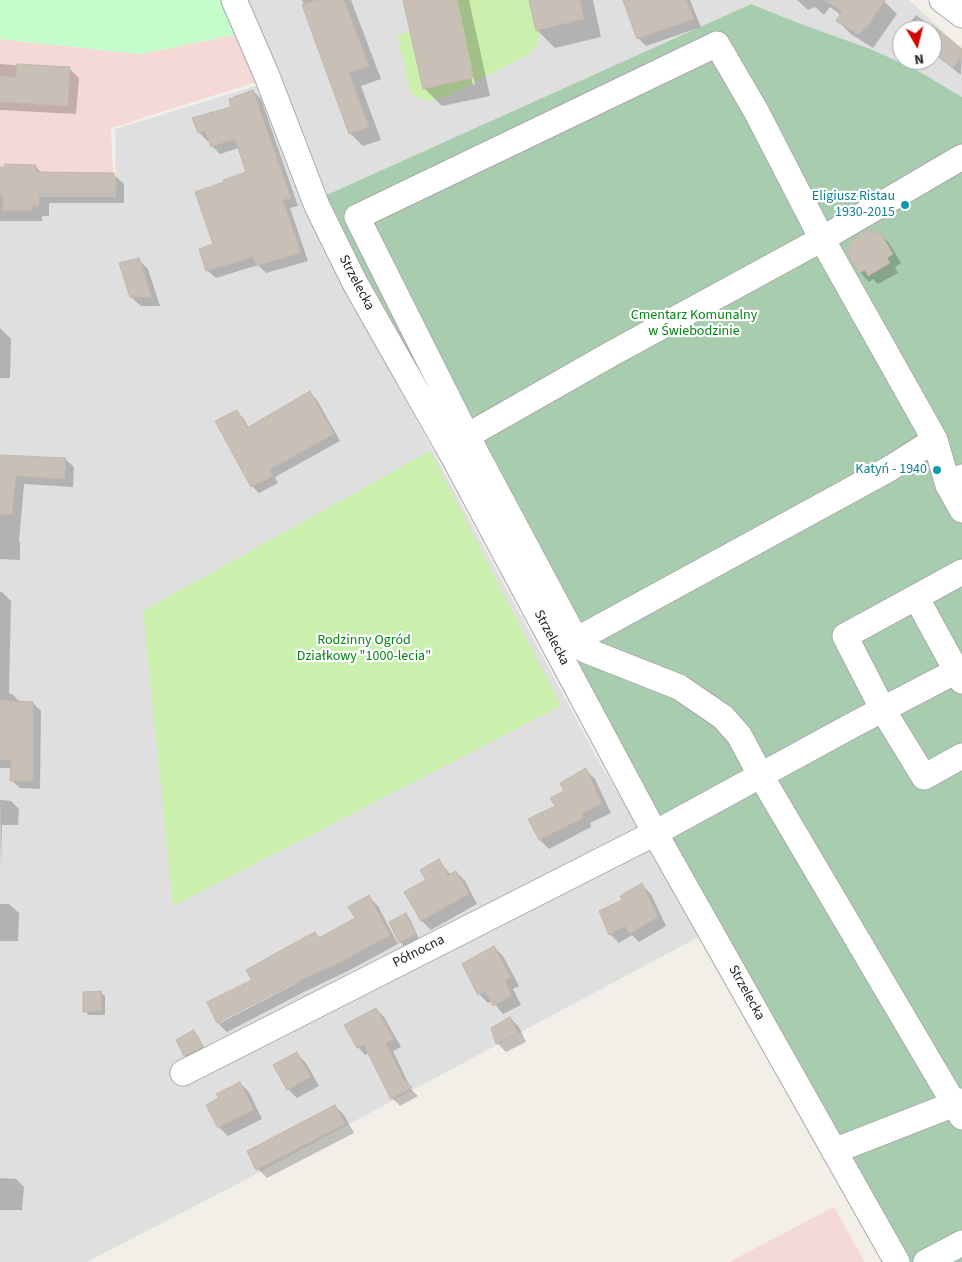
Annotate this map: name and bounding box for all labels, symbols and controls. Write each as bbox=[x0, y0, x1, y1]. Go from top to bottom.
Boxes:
north arrow bbox=[892, 20, 942, 70]
text: N bbox=[913, 48, 925, 69]
place label: Eligiusz Ristau 1930-2015 bbox=[812, 189, 895, 222]
marker: Eligiusz Ristau 1930-2015 bbox=[899, 199, 911, 211]
street label: Strzelecka bbox=[334, 252, 378, 314]
park label: Cmentarz Komunalny w Świebodzinie bbox=[631, 308, 757, 341]
place label: Katyń - 1940 bbox=[855, 462, 927, 478]
marker: Katyń - 1940 bbox=[931, 464, 943, 476]
street label: Strzelecka bbox=[529, 607, 573, 669]
park label: Rodzinny Ogród Działkowy "1000-lecia" bbox=[297, 633, 431, 666]
street label: Północna bbox=[390, 932, 448, 972]
street label: Strzelecka bbox=[724, 963, 768, 1023]

